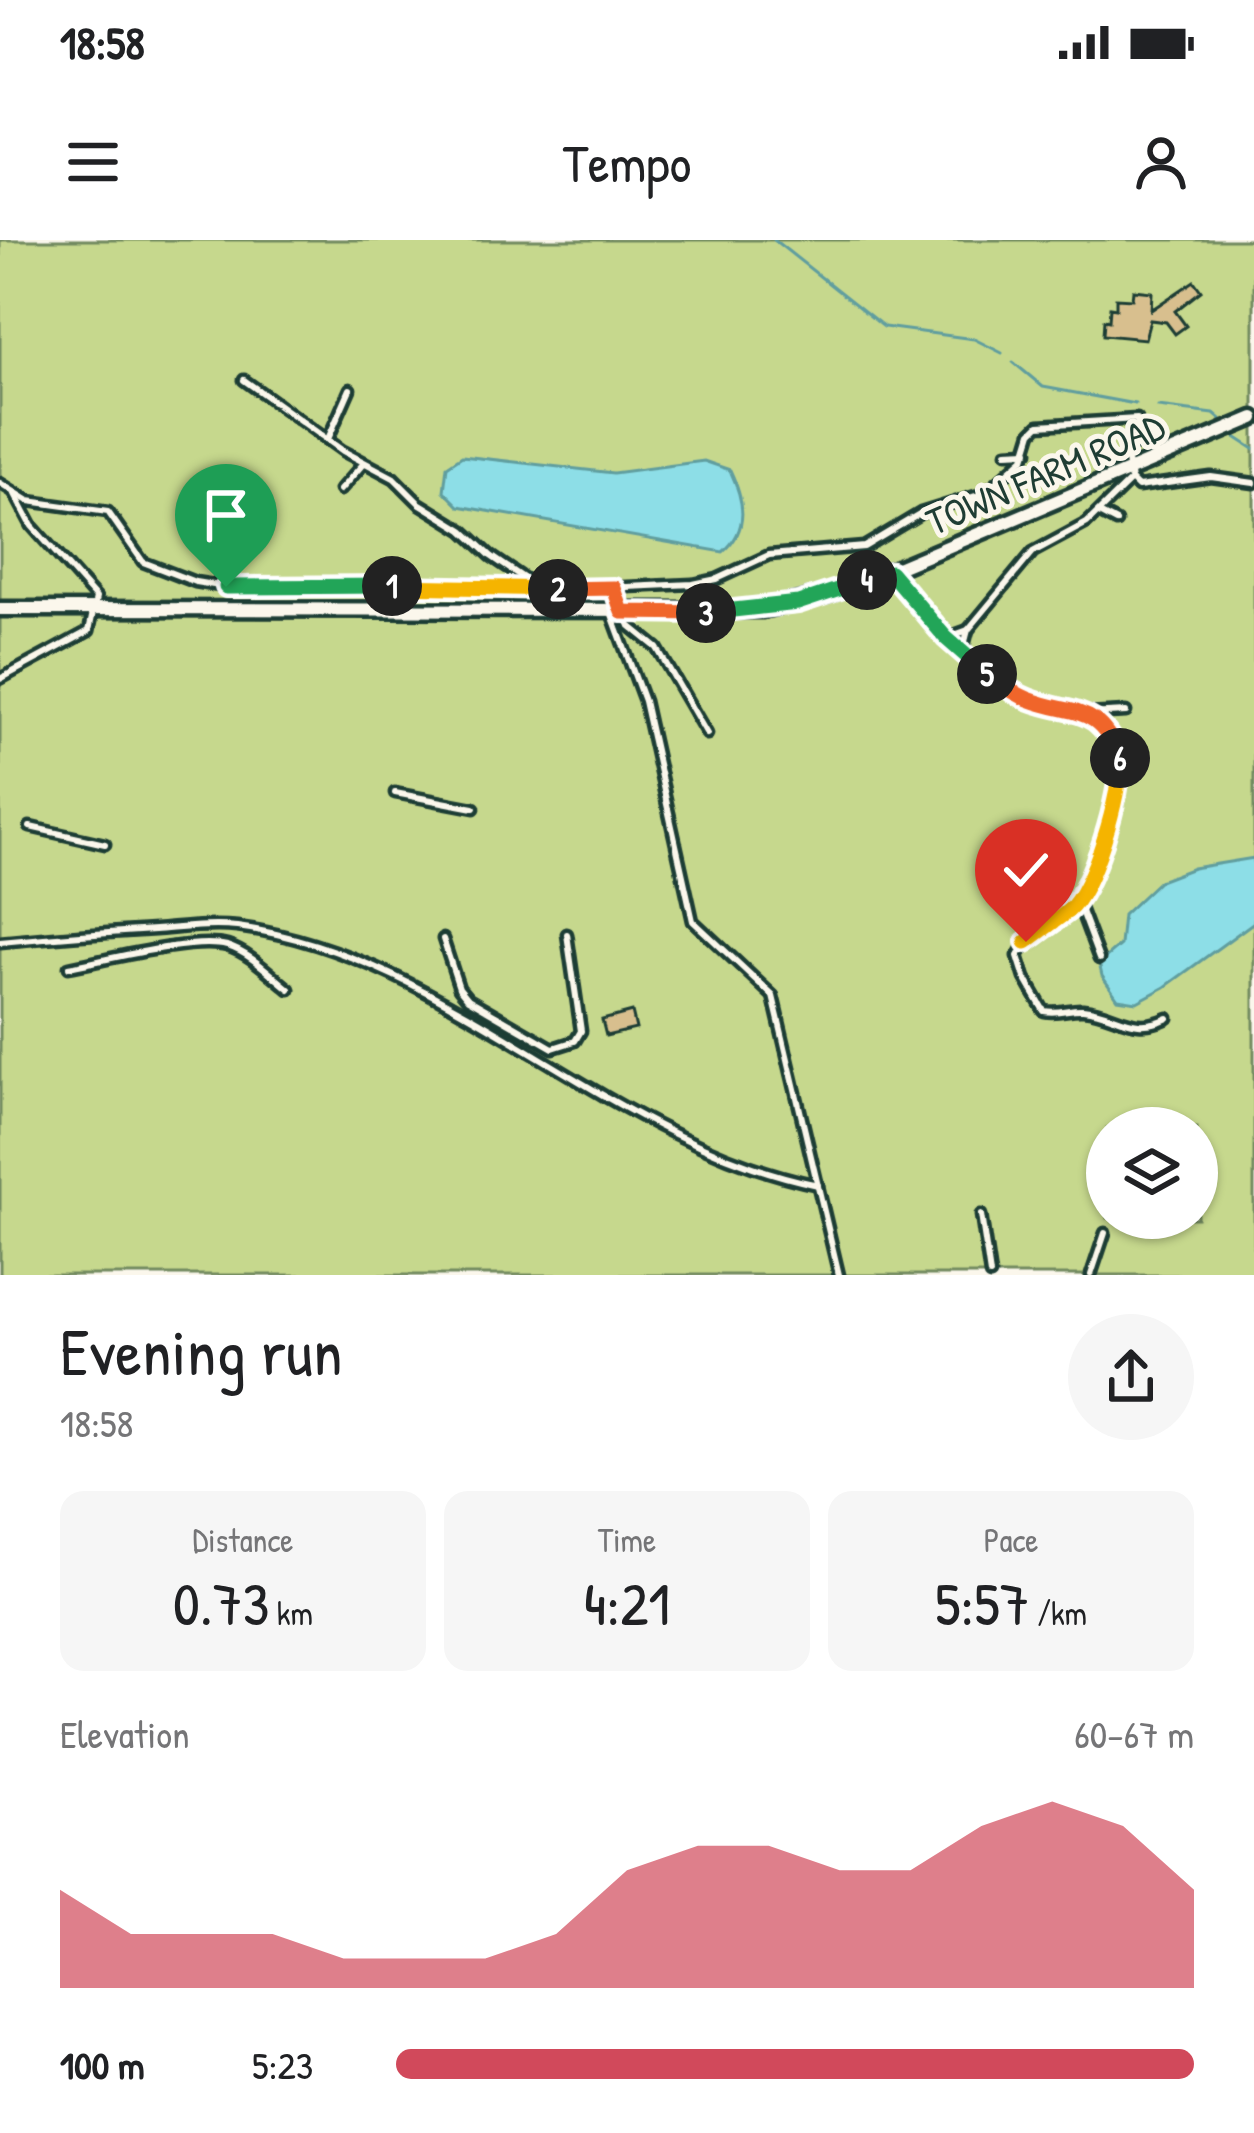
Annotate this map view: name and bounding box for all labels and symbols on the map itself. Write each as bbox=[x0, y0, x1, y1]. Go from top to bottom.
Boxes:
street label: TOWN FARM ROAD bbox=[918, 399, 1173, 547]
pin bbox=[175, 464, 277, 587]
pin: 4 bbox=[837, 550, 897, 610]
pin: 1 bbox=[362, 556, 422, 616]
pin: 2 bbox=[528, 559, 588, 619]
pin: 3 bbox=[676, 583, 736, 643]
pin: 5 bbox=[957, 644, 1017, 704]
pin: 6 bbox=[1090, 728, 1150, 788]
pin bbox=[975, 819, 1077, 942]

